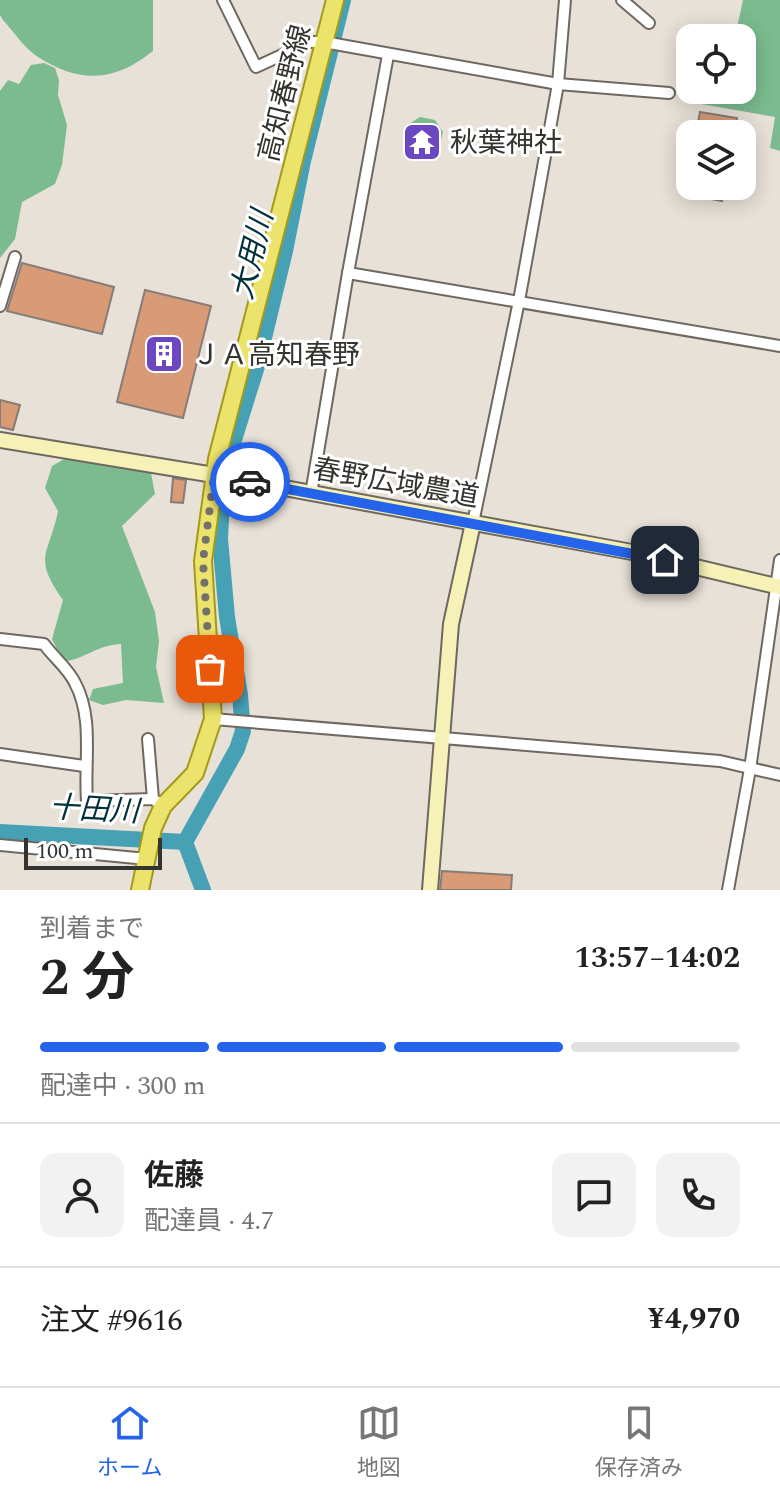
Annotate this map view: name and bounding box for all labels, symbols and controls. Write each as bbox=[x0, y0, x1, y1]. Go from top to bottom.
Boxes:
street label: 高知春野線 bbox=[248, 20, 323, 166]
map controls bbox=[676, 24, 756, 200]
button: locate bbox=[676, 24, 756, 104]
button: layers bbox=[676, 120, 756, 200]
temple icon: 秋葉神社 bbox=[401, 121, 443, 163]
place label: 秋葉神社 bbox=[450, 122, 562, 165]
water label: 大用川 bbox=[220, 203, 287, 304]
building icon: ＪＡ高知春野 bbox=[143, 333, 185, 375]
place label: ＪＡ高知春野 bbox=[192, 334, 360, 377]
courier bbox=[210, 442, 290, 522]
street label: 春野広域農道 bbox=[309, 448, 482, 519]
icon: car bbox=[228, 460, 272, 504]
pin bbox=[631, 526, 699, 594]
icon: home bbox=[643, 538, 687, 582]
pin bbox=[176, 635, 244, 703]
icon: bag bbox=[188, 647, 232, 691]
water label: 十田川 bbox=[48, 785, 143, 835]
scale bar bbox=[24, 834, 162, 870]
text: 100 m bbox=[36, 835, 93, 868]
text: 到着まで bbox=[40, 909, 144, 949]
text: 13:57–14:02 bbox=[574, 935, 740, 981]
text: 2 分 bbox=[40, 939, 134, 1018]
text: 配達中 · 300 m bbox=[40, 1066, 205, 1106]
button: person bbox=[40, 1153, 124, 1237]
text: 佐藤 bbox=[144, 1153, 204, 1199]
button: chat bbox=[552, 1153, 636, 1237]
button: phone bbox=[656, 1153, 740, 1237]
text: 配達員 · 4.7 bbox=[144, 1201, 274, 1241]
text: ¥4,970 bbox=[648, 1296, 740, 1342]
text: 注文 #9616 bbox=[40, 1298, 183, 1344]
tab: ホーム bbox=[97, 1401, 162, 1485]
tab: 地図 bbox=[357, 1401, 401, 1485]
tab: 保存済み bbox=[595, 1401, 683, 1485]

